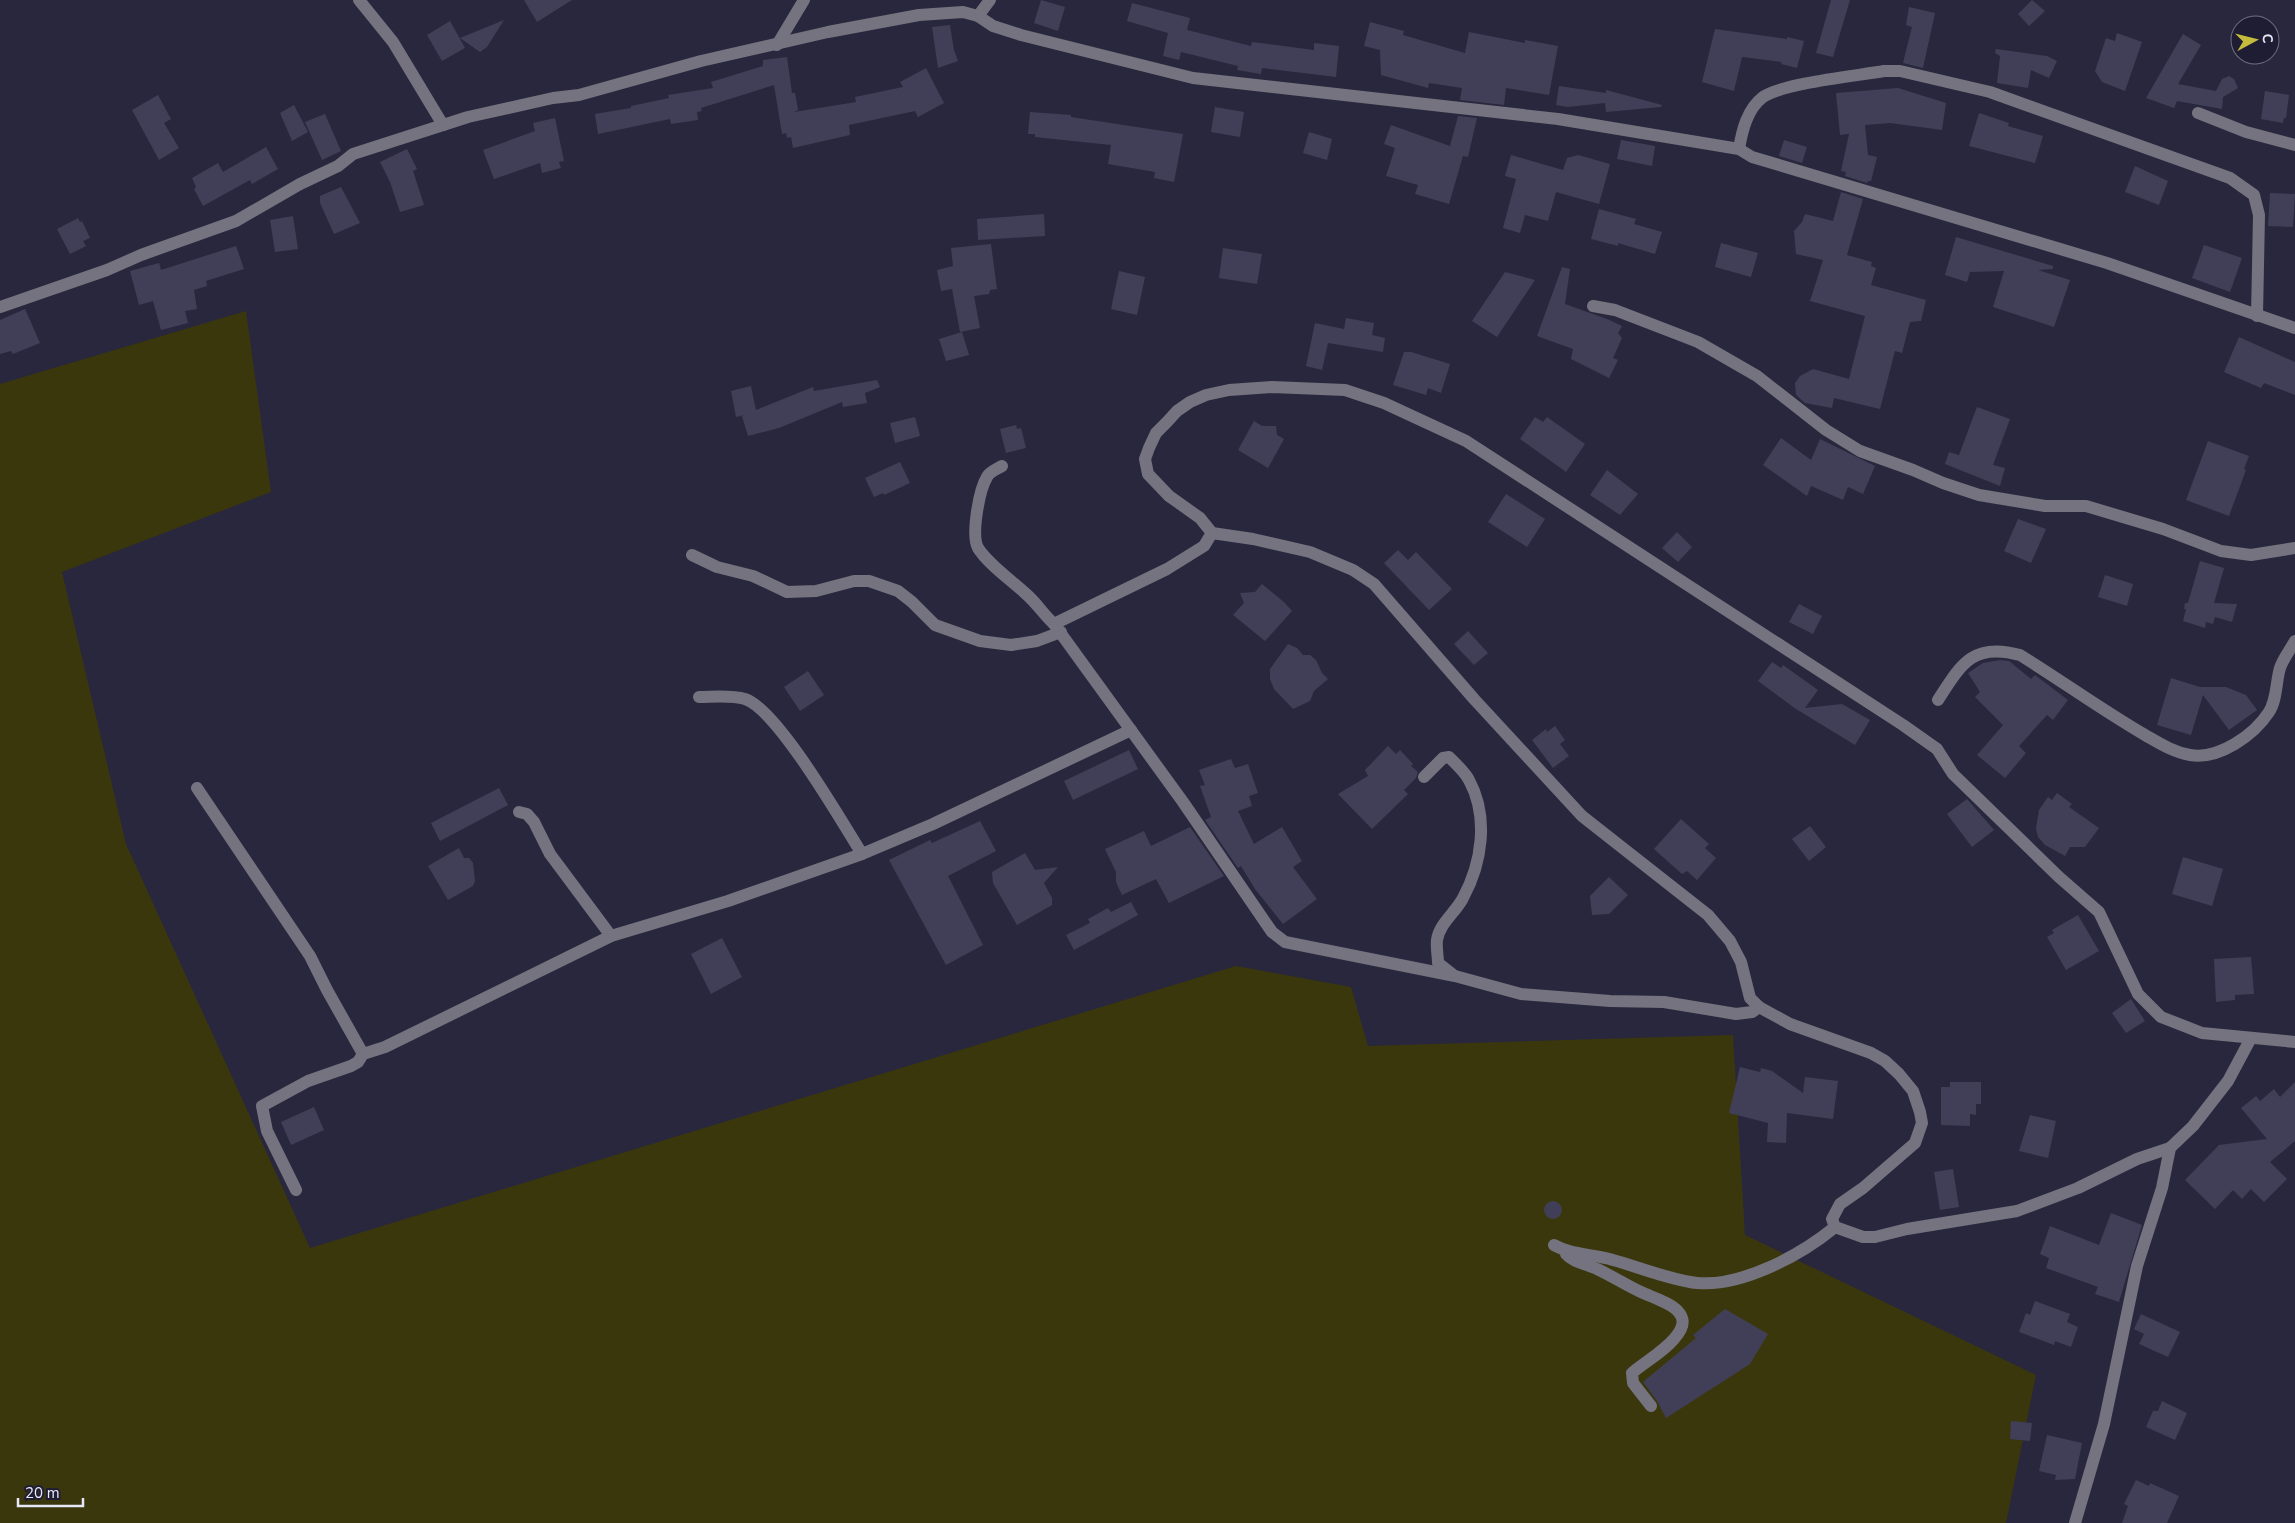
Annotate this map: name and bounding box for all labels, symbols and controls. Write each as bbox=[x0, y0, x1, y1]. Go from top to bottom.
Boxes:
north arrow bbox=[2230, 15, 2280, 65]
text: С bbox=[2257, 33, 2277, 45]
scale bar bbox=[18, 1476, 82, 1508]
text: 20 m bbox=[25, 1483, 60, 1503]

